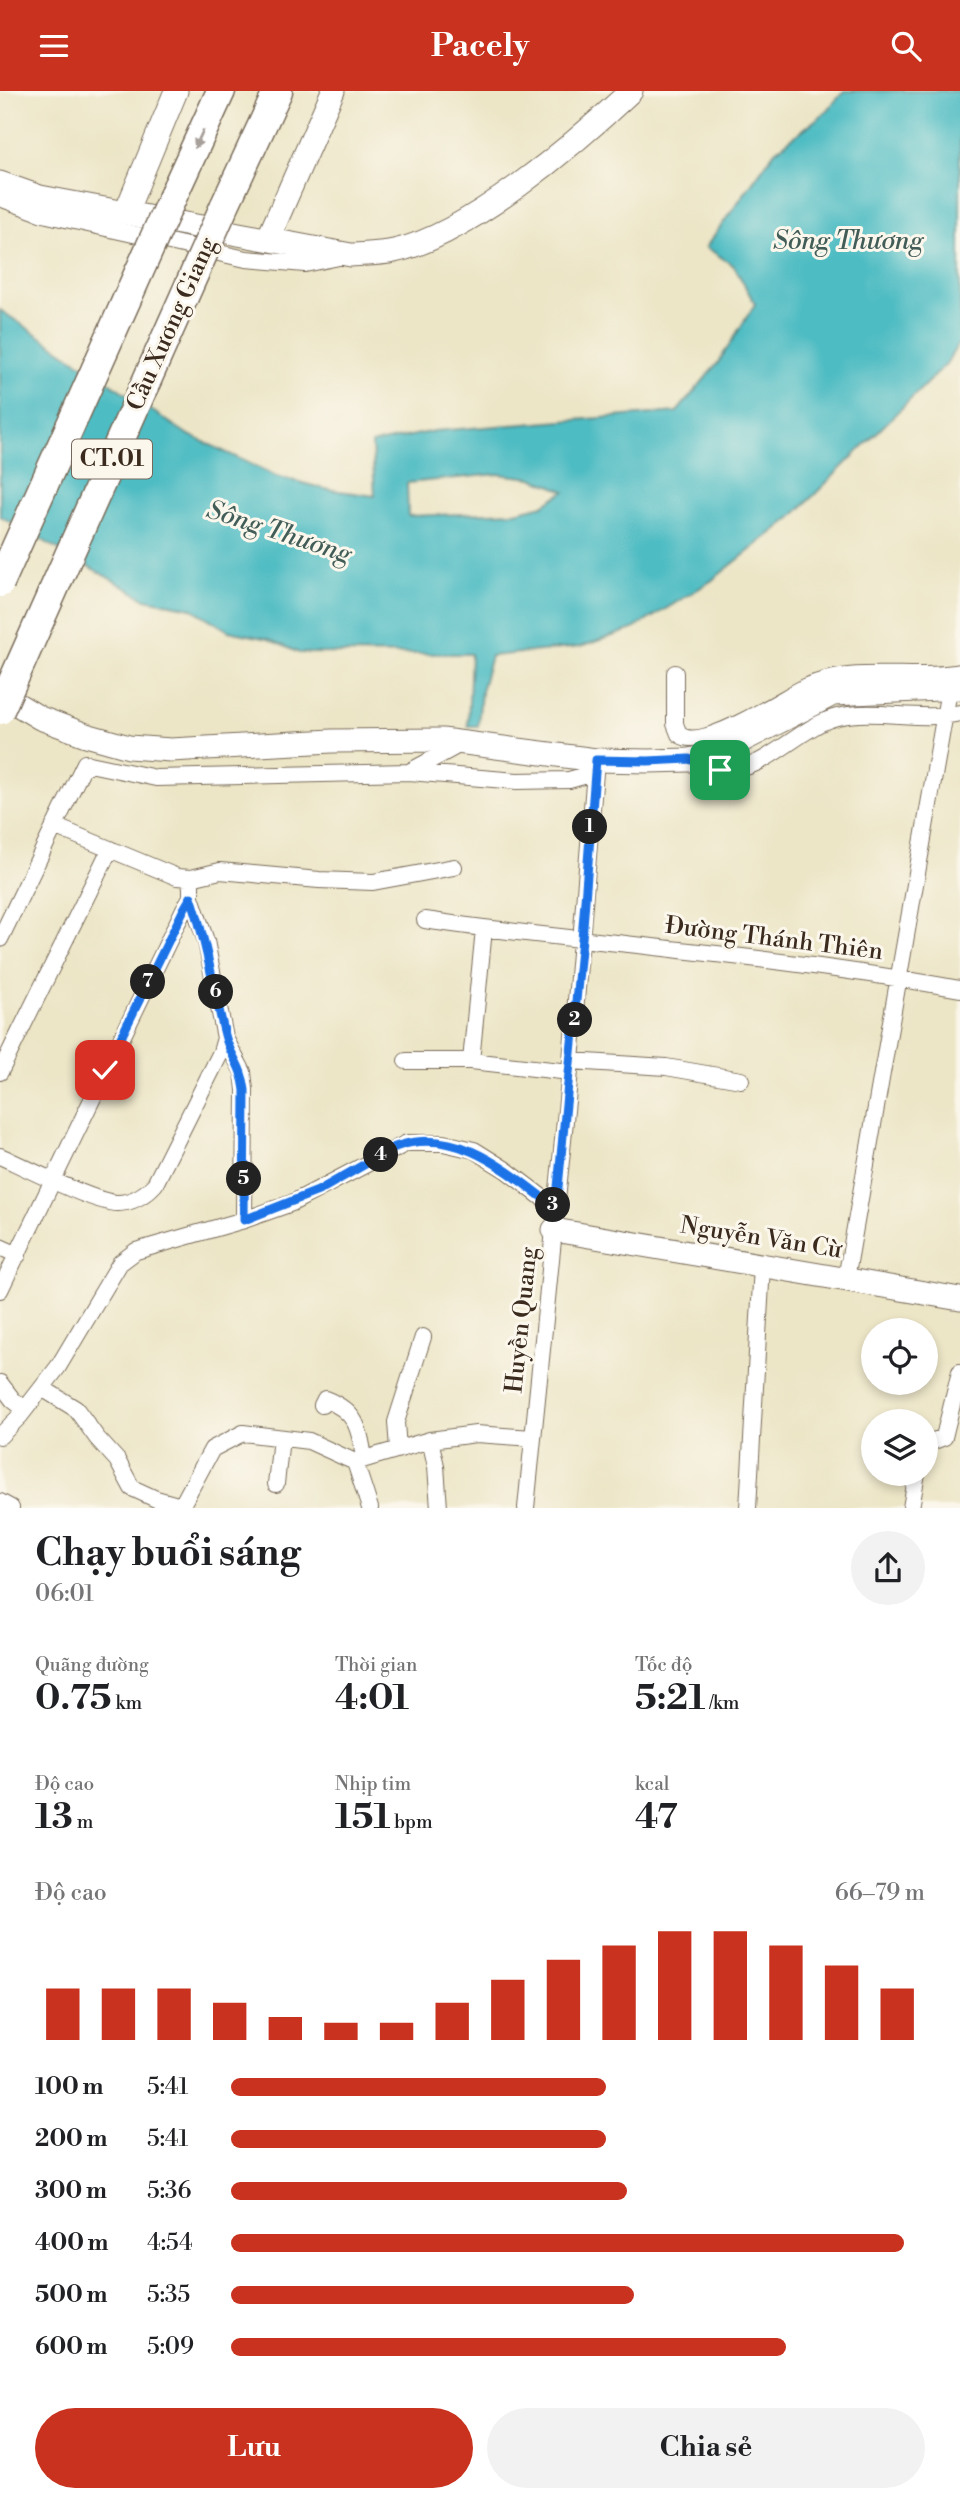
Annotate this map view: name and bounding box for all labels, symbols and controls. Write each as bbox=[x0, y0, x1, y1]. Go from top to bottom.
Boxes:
text: Pacely bbox=[431, 26, 529, 66]
icon: menu bbox=[35, 27, 73, 65]
icon: search bbox=[887, 27, 925, 65]
one-way arrow bbox=[193, 129, 205, 149]
water label: Sông Thương bbox=[773, 225, 925, 257]
street label: Cầu Xương Giang bbox=[120, 232, 224, 415]
road number: CT.01 bbox=[72, 439, 152, 479]
water label: Sông Thương bbox=[203, 494, 357, 571]
pin bbox=[690, 740, 750, 800]
icon: arrive bbox=[701, 751, 739, 789]
pin: 1 bbox=[572, 809, 608, 845]
text: 1 bbox=[585, 814, 594, 838]
street label: Đường Thánh Thiên bbox=[663, 911, 885, 967]
pin: 7 bbox=[130, 965, 166, 999]
text: 7 bbox=[142, 969, 153, 993]
pin: 6 bbox=[198, 975, 234, 1009]
text: 6 bbox=[210, 979, 221, 1003]
pin: 2 bbox=[558, 1003, 592, 1037]
text: 2 bbox=[569, 1007, 580, 1031]
pin bbox=[75, 1040, 135, 1100]
icon: check bbox=[86, 1051, 124, 1089]
pin: 4 bbox=[364, 1137, 398, 1173]
text: 4 bbox=[374, 1142, 387, 1166]
pin: 5 bbox=[226, 1161, 262, 1197]
text: 5 bbox=[238, 1166, 249, 1190]
pin: 3 bbox=[536, 1187, 570, 1223]
text: 3 bbox=[547, 1192, 558, 1216]
street label: Nguyễn Văn Cừ bbox=[678, 1210, 844, 1266]
street label: Huyền Quang bbox=[499, 1245, 545, 1395]
map controls bbox=[861, 1318, 938, 1486]
button: locate bbox=[861, 1318, 938, 1395]
button: layers bbox=[861, 1409, 938, 1486]
text: Chạy buổi sáng bbox=[35, 1530, 301, 1577]
button: share bbox=[851, 1531, 925, 1605]
text: 06:01 bbox=[35, 1580, 94, 1608]
text: Quãng đường bbox=[35, 1653, 149, 1677]
text: Thời gian bbox=[335, 1653, 417, 1677]
text: Tốc độ bbox=[635, 1653, 692, 1677]
text: 0.75 bbox=[35, 1677, 112, 1720]
text: 4:01 bbox=[335, 1677, 409, 1720]
text: 5:21 bbox=[635, 1677, 705, 1720]
text: km bbox=[112, 1691, 142, 1715]
text: /km bbox=[705, 1691, 739, 1715]
text: Độ cao bbox=[35, 1772, 94, 1796]
text: Nhịp tim bbox=[335, 1772, 411, 1796]
text: kcal bbox=[635, 1772, 669, 1796]
text: 13 bbox=[35, 1796, 73, 1839]
text: 151 bbox=[335, 1796, 390, 1839]
text: 47 bbox=[635, 1796, 678, 1839]
text: m bbox=[73, 1810, 93, 1834]
text: bpm bbox=[390, 1810, 433, 1834]
text: Độ cao bbox=[35, 1879, 107, 1907]
text: 66–79 m bbox=[835, 1879, 925, 1907]
text: 100 m bbox=[35, 2073, 103, 2101]
text: 5:41 bbox=[147, 2073, 188, 2101]
text: 200 m bbox=[35, 2125, 107, 2153]
text: 5:41 bbox=[147, 2125, 188, 2153]
text: 300 m bbox=[35, 2177, 107, 2205]
text: 5:36 bbox=[147, 2177, 192, 2205]
text: 400 m bbox=[35, 2229, 108, 2257]
text: 4:54 bbox=[147, 2229, 193, 2257]
text: 500 m bbox=[35, 2281, 107, 2309]
text: 5:35 bbox=[147, 2281, 190, 2309]
text: 600 m bbox=[35, 2333, 108, 2361]
text: 5:09 bbox=[147, 2333, 194, 2361]
button: Lưu bbox=[35, 2408, 473, 2488]
button: Chia sẻ bbox=[487, 2408, 925, 2488]

